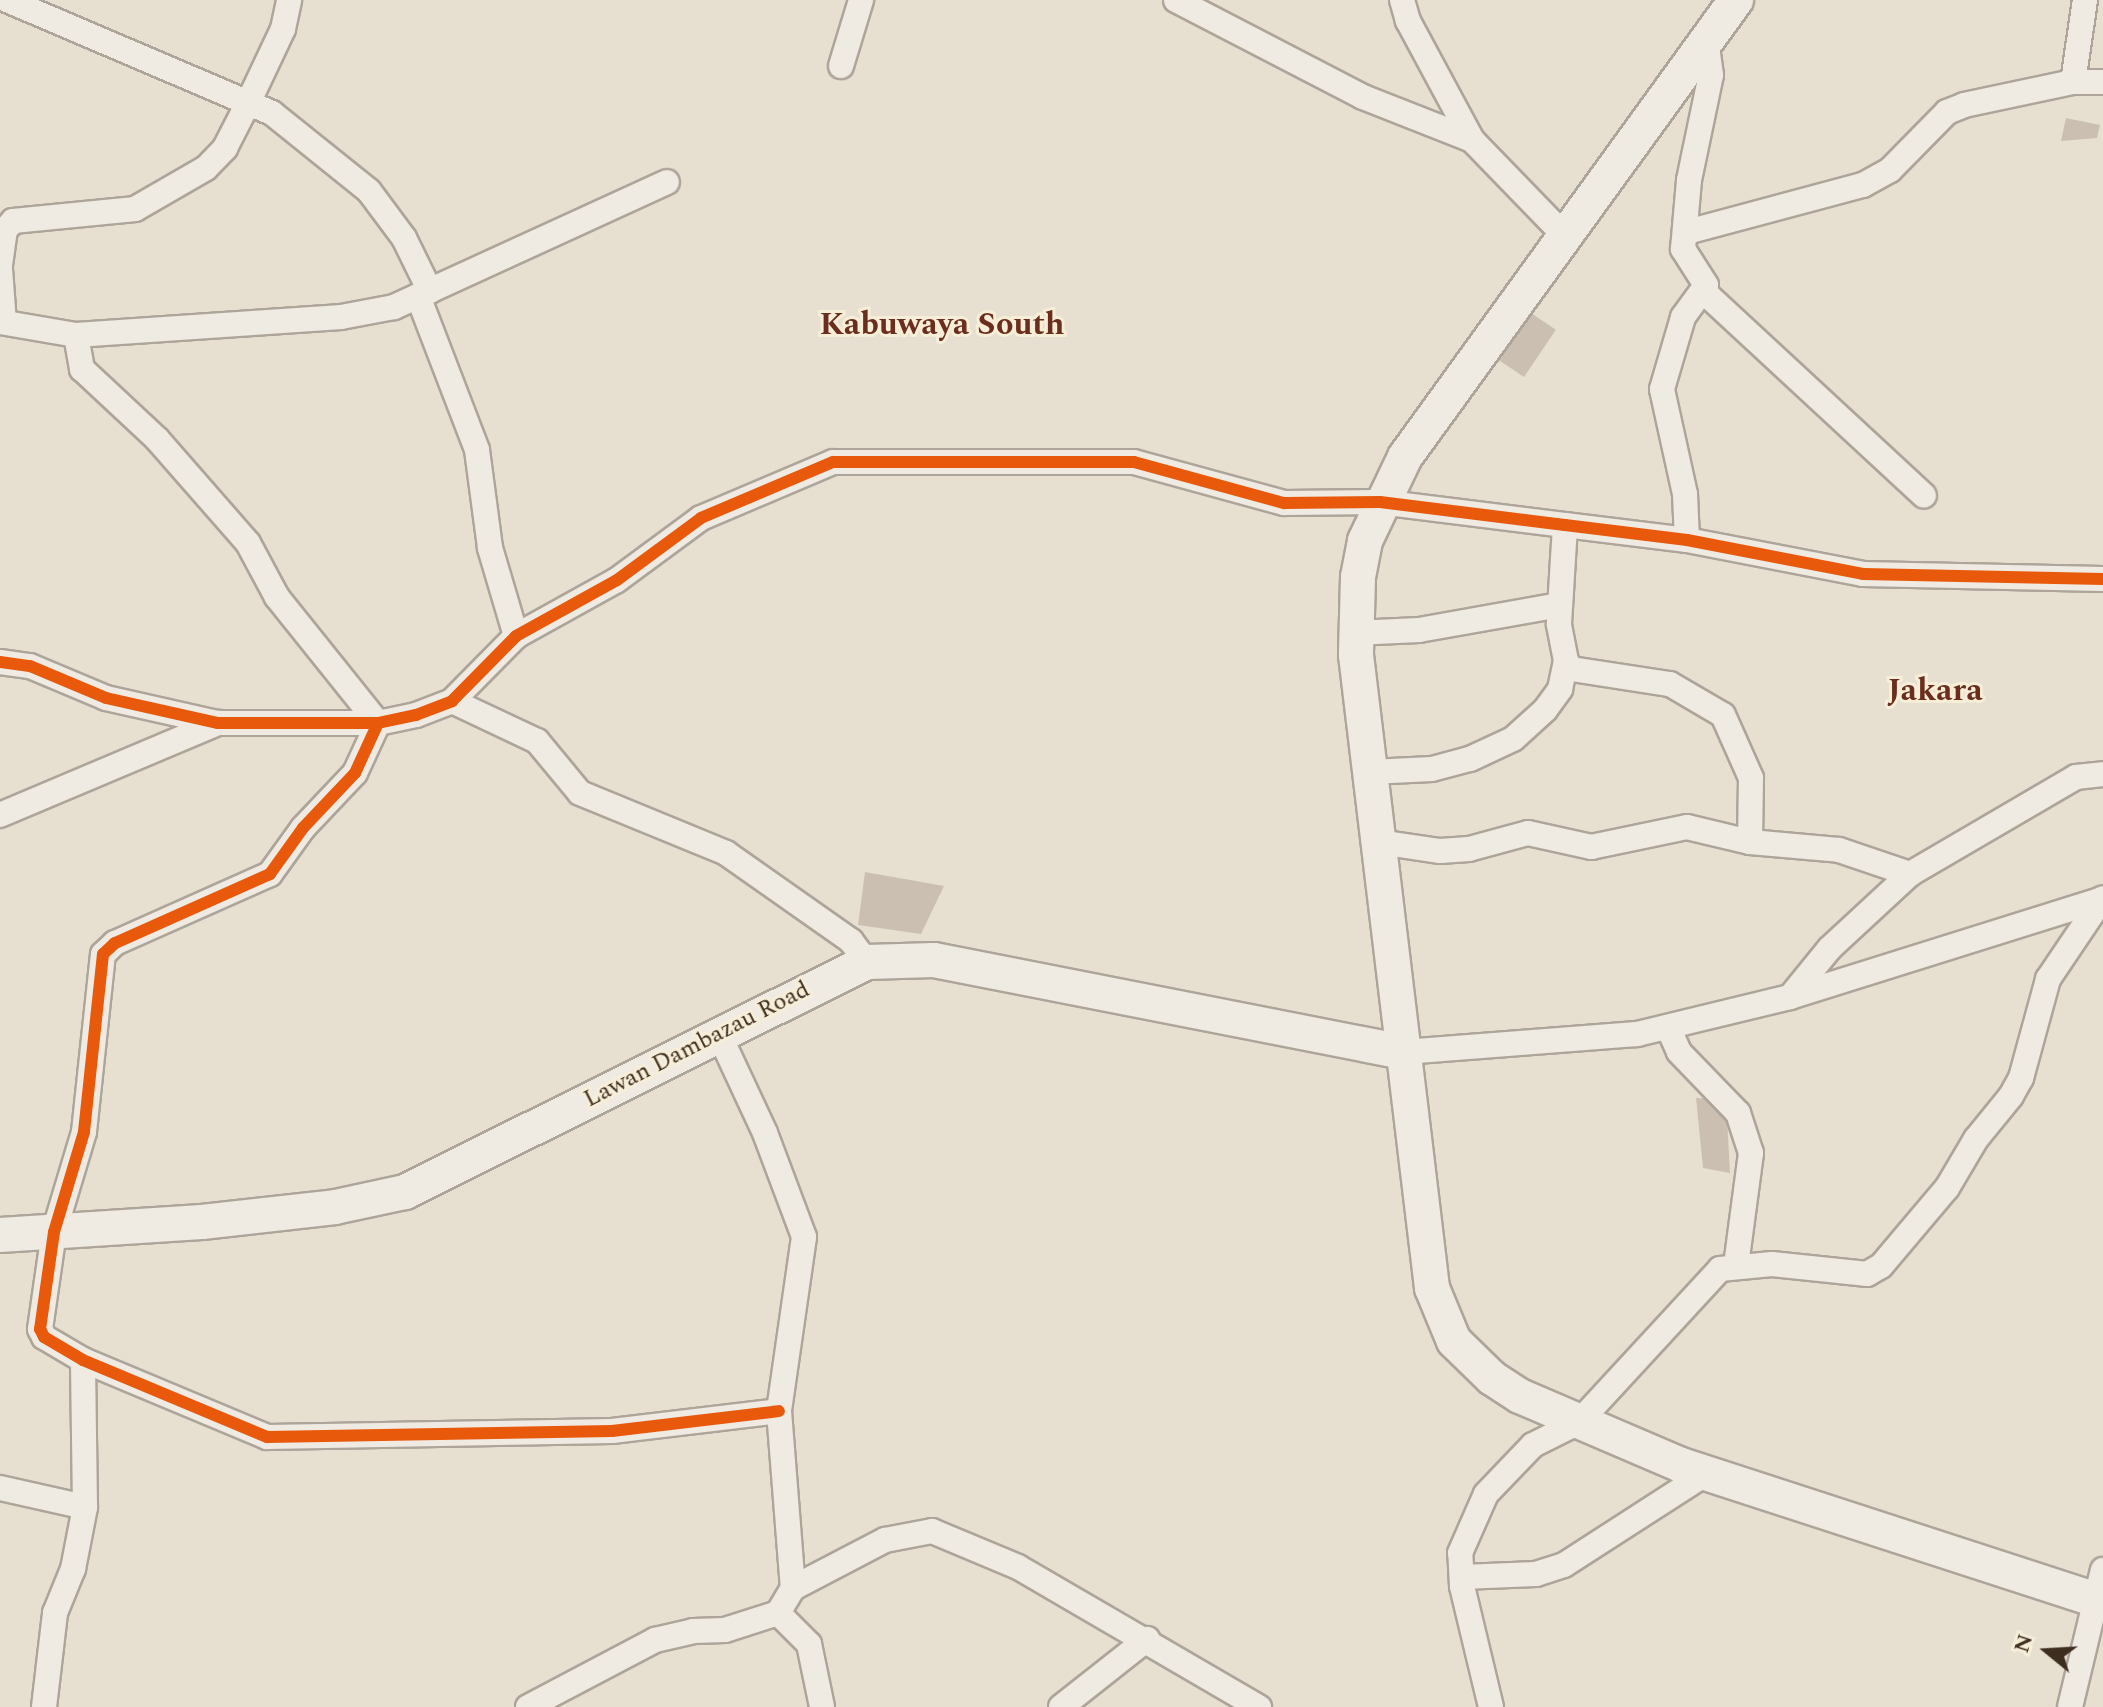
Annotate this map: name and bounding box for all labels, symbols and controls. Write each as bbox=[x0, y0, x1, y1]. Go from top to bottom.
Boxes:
district label: Kabuwaya South bbox=[819, 306, 1065, 344]
district label: Jakara bbox=[1887, 672, 1983, 710]
street label: Lawan Dambazau Road bbox=[579, 976, 815, 1114]
north arrow bbox=[2007, 1611, 2087, 1691]
text: N bbox=[2005, 1630, 2042, 1657]

